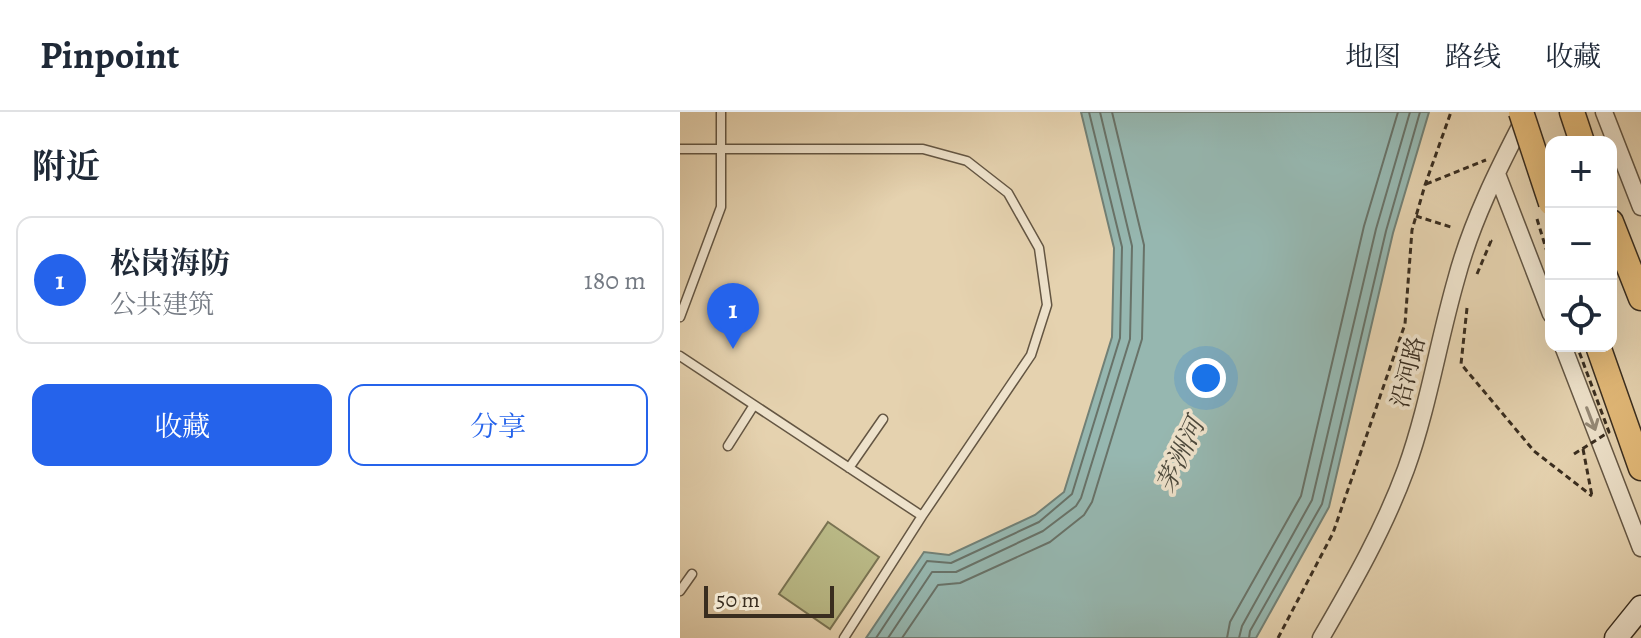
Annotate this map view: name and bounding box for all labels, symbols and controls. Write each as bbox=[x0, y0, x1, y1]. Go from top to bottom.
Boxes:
text: Pinpoint bbox=[40, 29, 179, 81]
text: 地图 bbox=[1345, 38, 1401, 76]
text: 路线 bbox=[1445, 38, 1501, 76]
text: 收藏 bbox=[1545, 38, 1601, 76]
map controls bbox=[1545, 136, 1617, 352]
button: + bbox=[1545, 136, 1617, 208]
text: 附近 bbox=[32, 143, 100, 190]
button: − bbox=[1545, 208, 1617, 280]
text: 松岗海防 bbox=[110, 243, 230, 283]
text: 1 bbox=[55, 263, 65, 298]
text: 180 m bbox=[584, 263, 646, 298]
button: locate bbox=[1545, 280, 1617, 352]
pin: 1 bbox=[707, 283, 759, 349]
text: 公共建筑 bbox=[110, 287, 214, 322]
street label: 沿河路 bbox=[1384, 333, 1432, 411]
your location bbox=[1186, 358, 1226, 398]
button: 收藏 bbox=[32, 384, 332, 466]
button: 分享 bbox=[348, 384, 648, 466]
one-way arrow bbox=[1585, 406, 1599, 431]
water label: 茅洲河 bbox=[1148, 409, 1214, 498]
scale bar bbox=[704, 582, 834, 618]
text: 50 m bbox=[716, 585, 760, 615]

